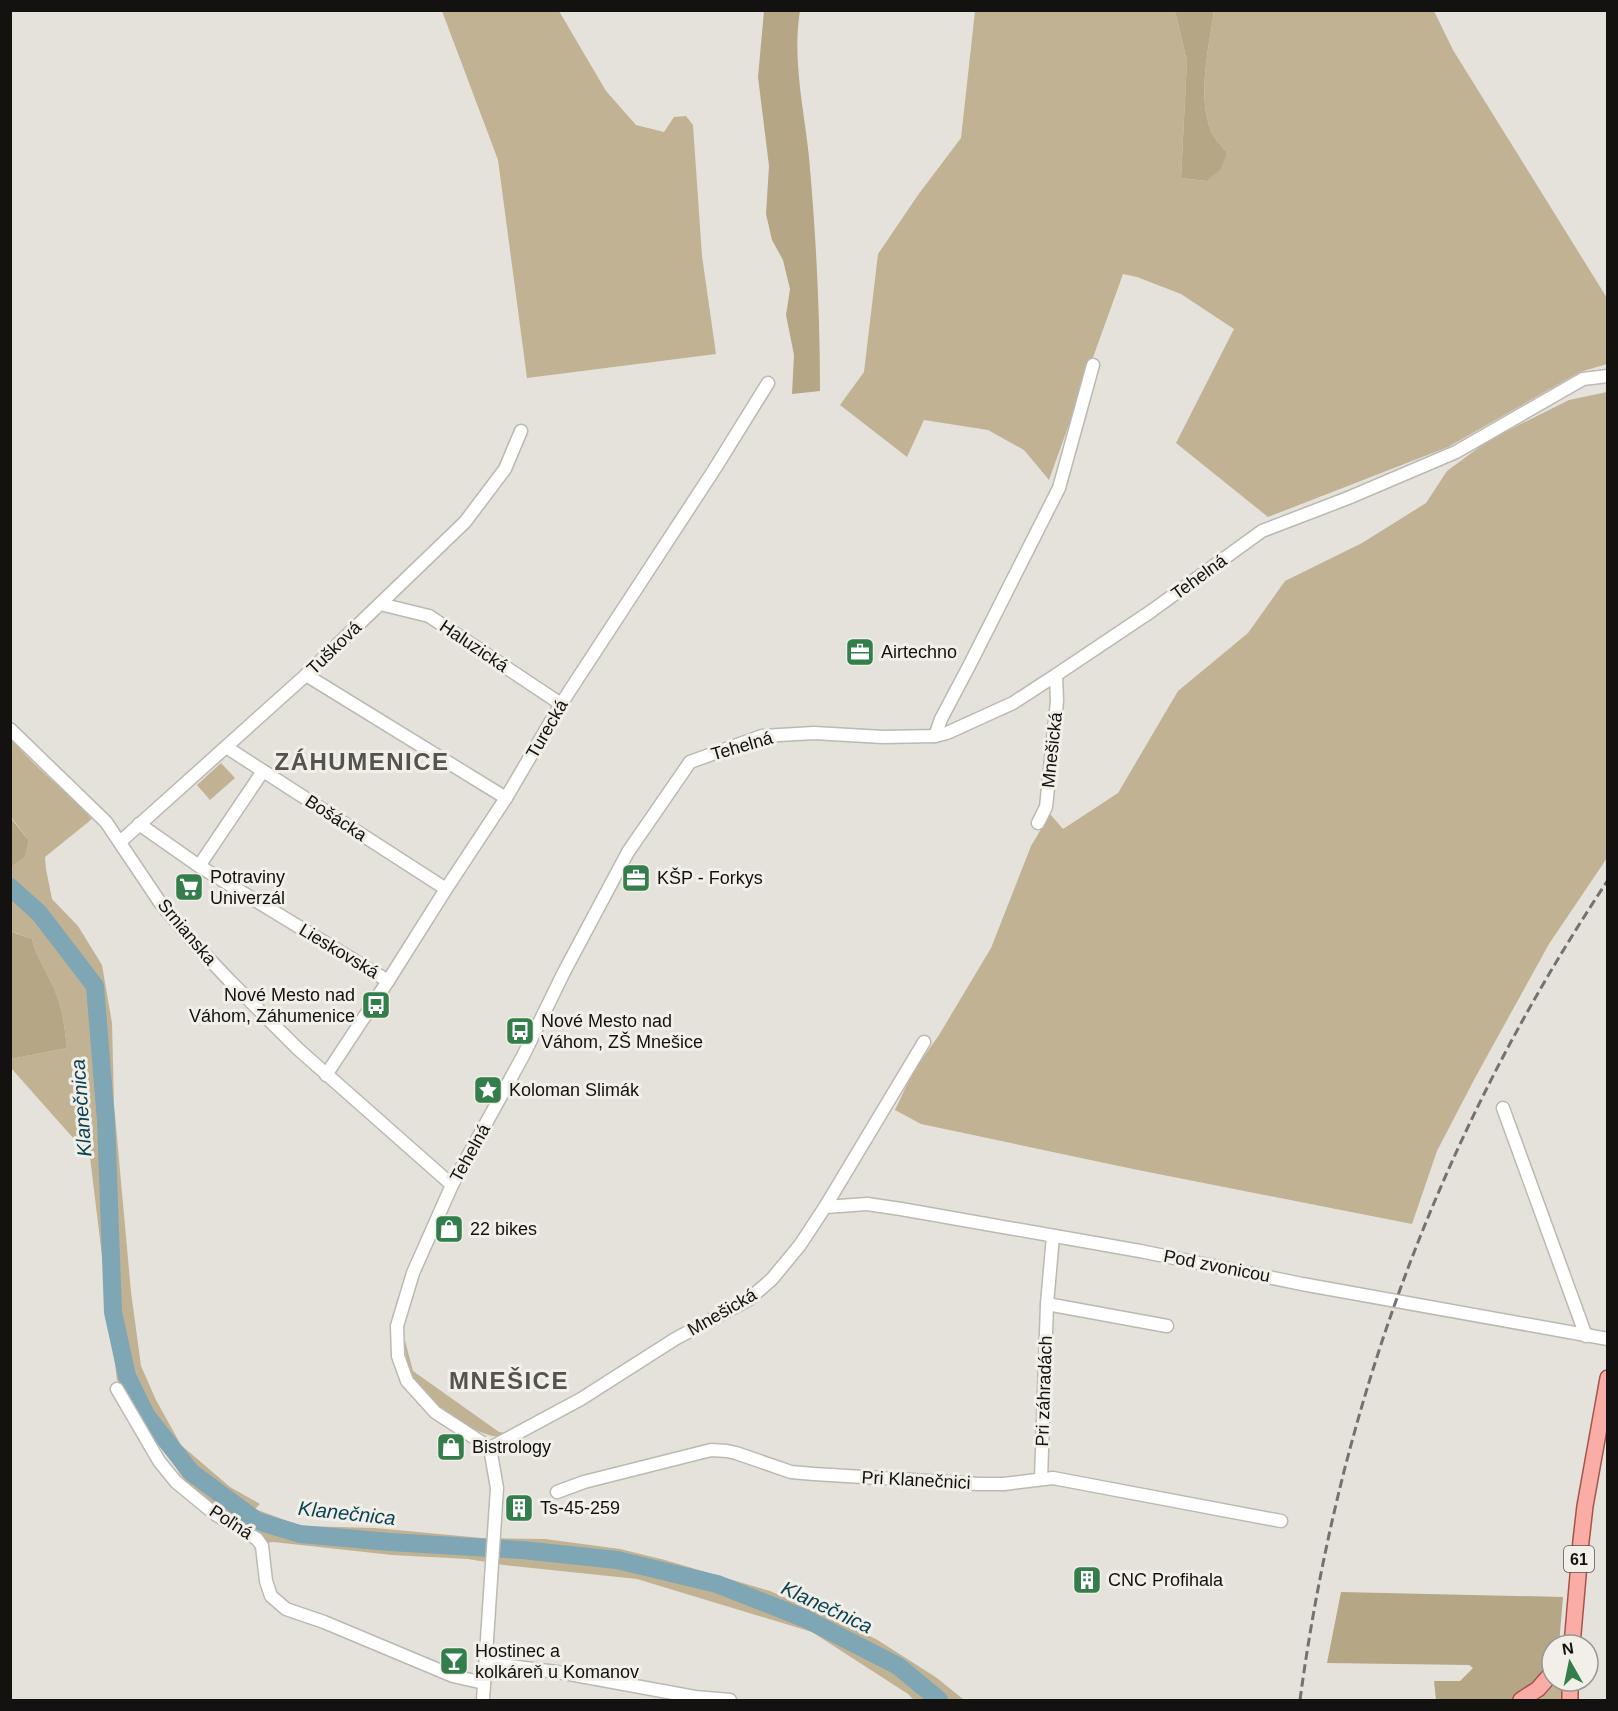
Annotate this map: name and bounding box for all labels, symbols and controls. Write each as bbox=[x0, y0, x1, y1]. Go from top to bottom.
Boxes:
street label: Tehelná bbox=[1168, 550, 1231, 604]
street label: Haluzická bbox=[436, 616, 513, 677]
street label: Tušková bbox=[303, 617, 366, 679]
office icon: Airtechno bbox=[844, 636, 876, 668]
place label: Airtechno bbox=[881, 642, 957, 662]
street label: Turecká bbox=[522, 695, 572, 762]
street label: Mnešická bbox=[1038, 710, 1066, 789]
street label: Tehelná bbox=[709, 727, 776, 764]
district label: ZÁHUMENICE bbox=[275, 748, 450, 775]
street label: Bošácka bbox=[302, 791, 371, 846]
office icon: KŠP - Forkys bbox=[620, 862, 652, 894]
place label: Potraviny Univerzál bbox=[210, 867, 285, 908]
place label: KŠP - Forkys bbox=[657, 867, 763, 888]
supermarket icon: Potraviny Univerzál bbox=[173, 871, 205, 903]
street label: Srnianska bbox=[154, 895, 221, 970]
street label: Lieskovská bbox=[296, 919, 383, 983]
place label: Nové Mesto nad Váhom, Záhumenice bbox=[189, 985, 355, 1026]
bus stop icon: Nové Mesto nad Váhom, Záhumenice bbox=[360, 989, 392, 1021]
place label: Nové Mesto nad Váhom, ZŠ Mnešice bbox=[541, 1011, 703, 1052]
bus stop icon: Nové Mesto nad Váhom, ZŠ Mnešice bbox=[504, 1015, 536, 1047]
water label: Klanečnica bbox=[67, 1058, 95, 1158]
place icon: Koloman Slimák bbox=[472, 1074, 504, 1106]
place label: Koloman Slimák bbox=[509, 1080, 640, 1100]
street label: Tehelná bbox=[446, 1120, 495, 1185]
shop icon: 22 bikes bbox=[433, 1213, 465, 1245]
place label: 22 bikes bbox=[470, 1219, 537, 1239]
street label: Pod zvonicou bbox=[1162, 1246, 1272, 1286]
street label: Mnešická bbox=[684, 1284, 761, 1340]
street label: Pri záhradách bbox=[1032, 1335, 1056, 1447]
district label: MNEŠICE bbox=[449, 1367, 569, 1394]
shop icon: Bistrology bbox=[435, 1431, 467, 1463]
place label: Bistrology bbox=[472, 1437, 551, 1457]
street label: Pri Klanečnici bbox=[861, 1467, 971, 1493]
building icon: Ts-45-259 bbox=[503, 1492, 535, 1524]
water label: Klanečnica bbox=[297, 1497, 397, 1529]
place label: Ts-45-259 bbox=[540, 1498, 620, 1518]
street label: Poľná bbox=[206, 1501, 257, 1544]
road number: 61 bbox=[1564, 1546, 1594, 1572]
building icon: CNC Profihala bbox=[1071, 1564, 1103, 1596]
place label: CNC Profihala bbox=[1108, 1570, 1224, 1590]
water label: Klanečnica bbox=[778, 1576, 876, 1638]
north arrow bbox=[1540, 1633, 1600, 1693]
text: N bbox=[1561, 1639, 1575, 1658]
place label: Hostinec a kolkáreň u Komanov bbox=[475, 1641, 639, 1682]
bar icon: Hostinec a kolkáreň u Komanov bbox=[438, 1645, 470, 1677]

